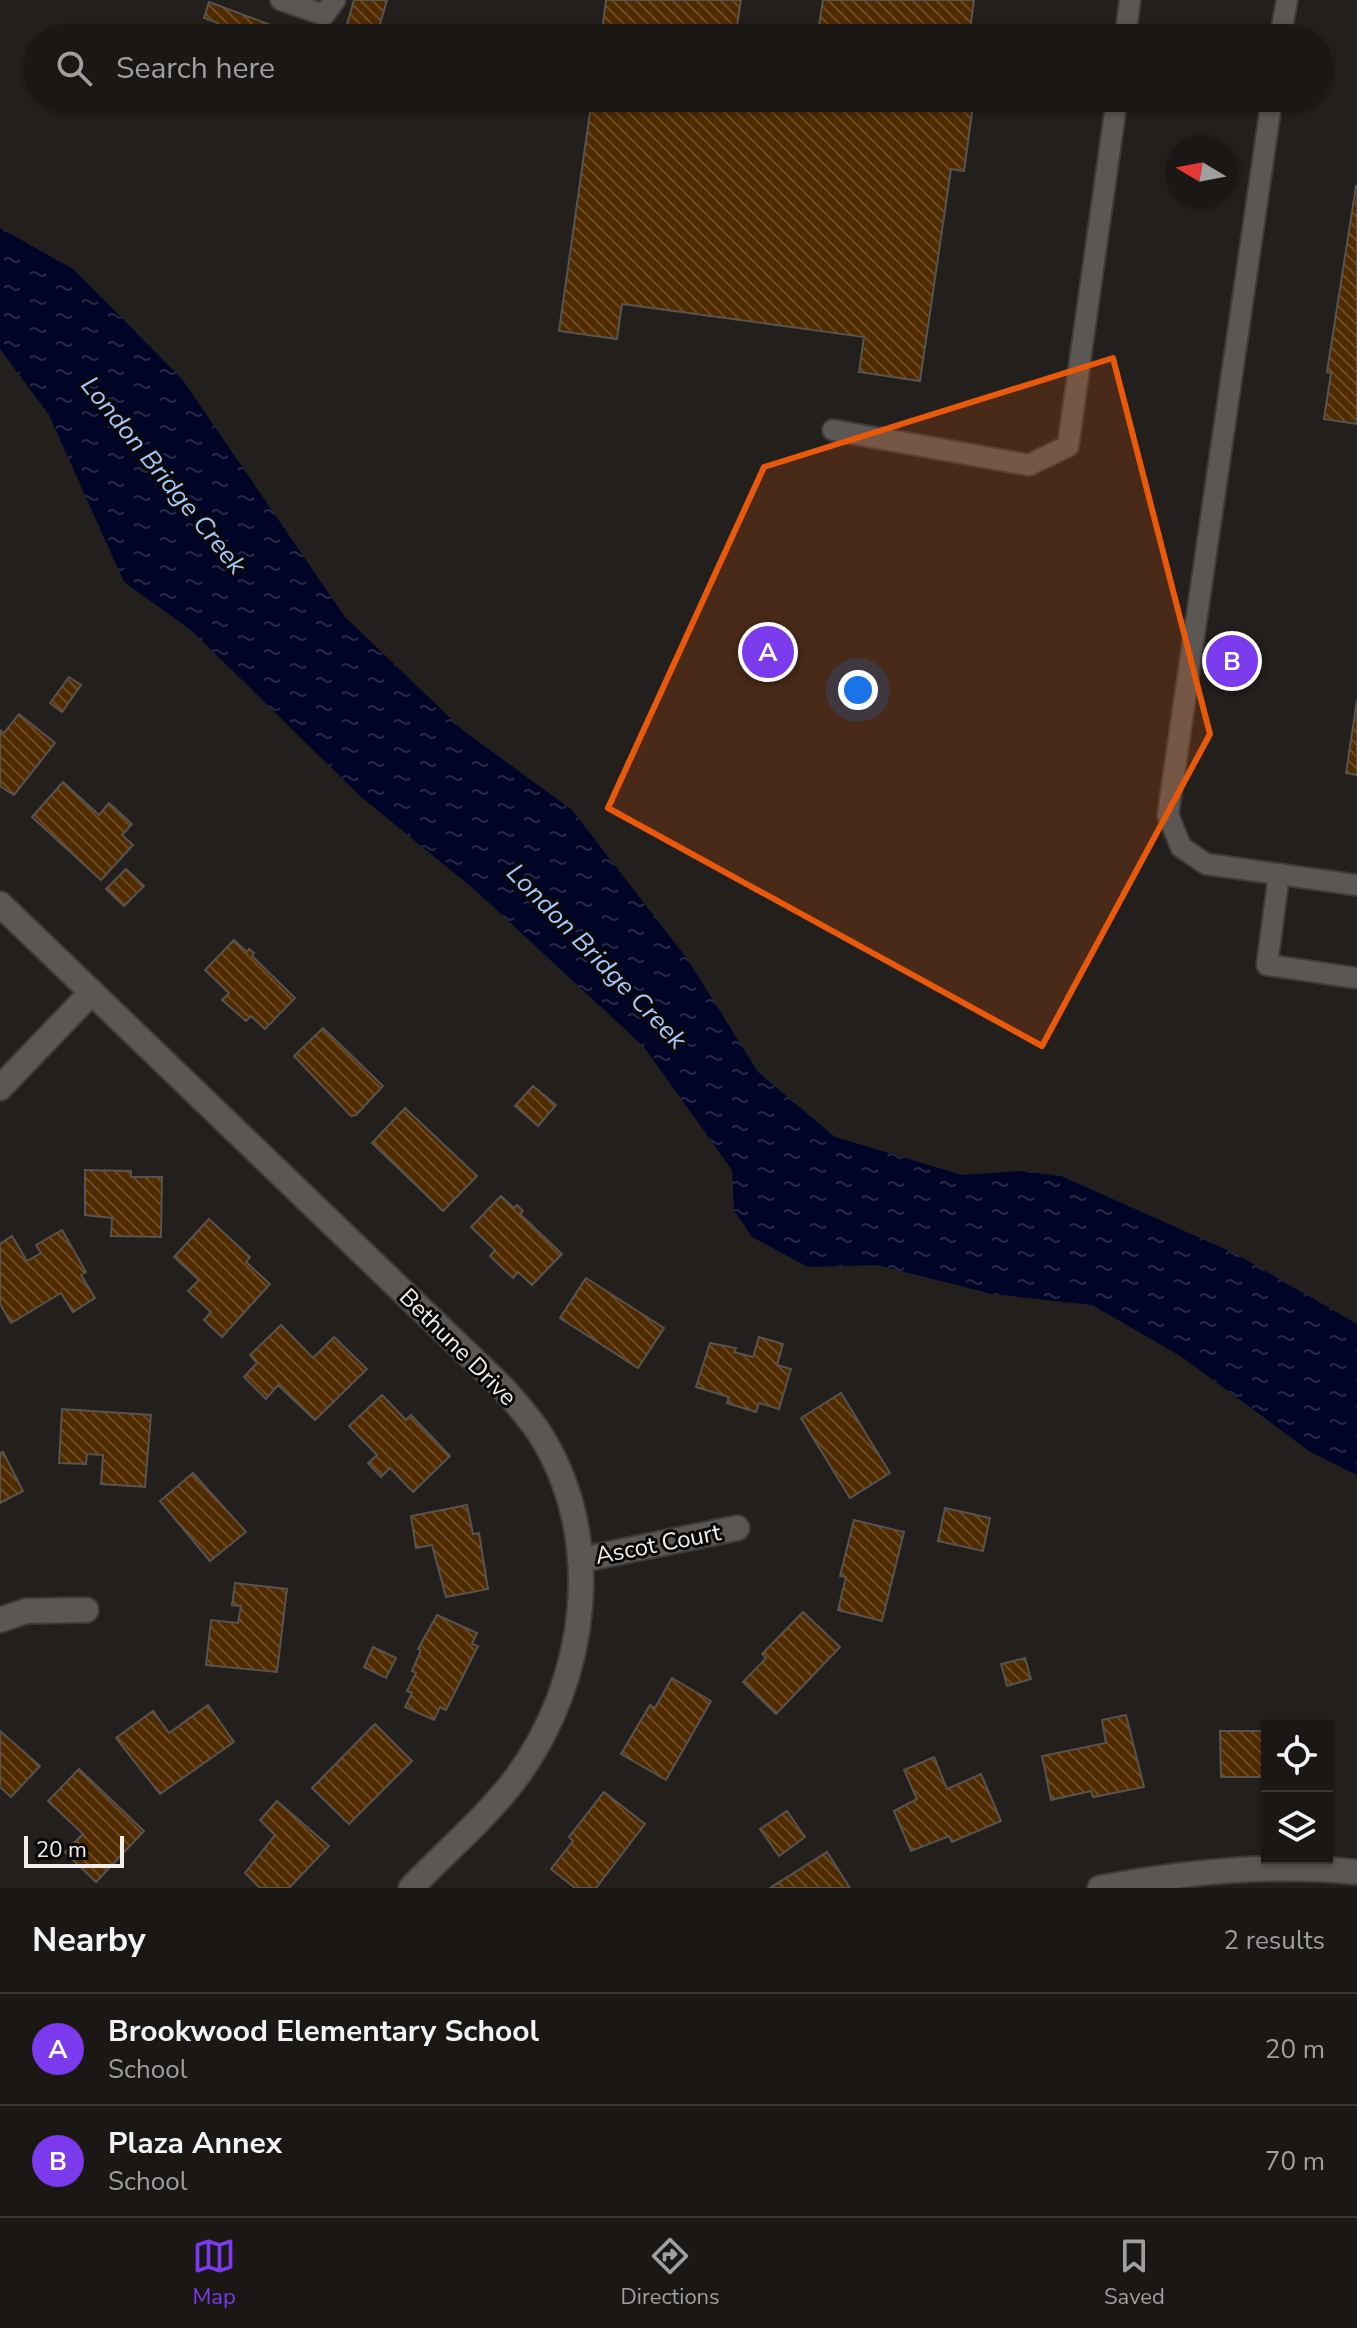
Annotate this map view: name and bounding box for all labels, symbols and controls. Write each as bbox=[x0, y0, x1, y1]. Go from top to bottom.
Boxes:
search box bbox=[24, 24, 1333, 112]
icon: search bbox=[52, 46, 96, 90]
text: Search here bbox=[116, 48, 275, 89]
north arrow bbox=[1165, 136, 1237, 208]
water label: London Bridge Creek bbox=[73, 369, 255, 582]
pin: A bbox=[742, 622, 794, 682]
pin: B bbox=[1206, 631, 1258, 691]
your location bbox=[838, 670, 878, 710]
water label: London Bridge Creek bbox=[499, 856, 695, 1057]
street label: Bethune Drive bbox=[392, 1281, 524, 1413]
street label: Ascot Court bbox=[592, 1516, 724, 1572]
map controls bbox=[1261, 1720, 1333, 1864]
button: locate bbox=[1261, 1720, 1333, 1792]
button: layers bbox=[1261, 1792, 1333, 1864]
scale bar bbox=[24, 1832, 124, 1868]
text: 20 m bbox=[36, 1835, 87, 1865]
text: Nearby bbox=[32, 1917, 146, 1963]
text: 2 results bbox=[1224, 1923, 1325, 1958]
text: Brookwood Elementary School bbox=[108, 2011, 539, 2052]
text: A bbox=[48, 2032, 68, 2067]
text: 20 m bbox=[1265, 2032, 1325, 2067]
text: School bbox=[108, 2052, 187, 2087]
text: Plaza Annex bbox=[108, 2123, 282, 2164]
text: B bbox=[49, 2144, 67, 2179]
text: 70 m bbox=[1265, 2144, 1325, 2179]
text: School bbox=[108, 2164, 187, 2199]
tab: Map bbox=[192, 2234, 236, 2312]
tab: Directions bbox=[621, 2234, 720, 2312]
tab: Saved bbox=[1104, 2234, 1165, 2312]

